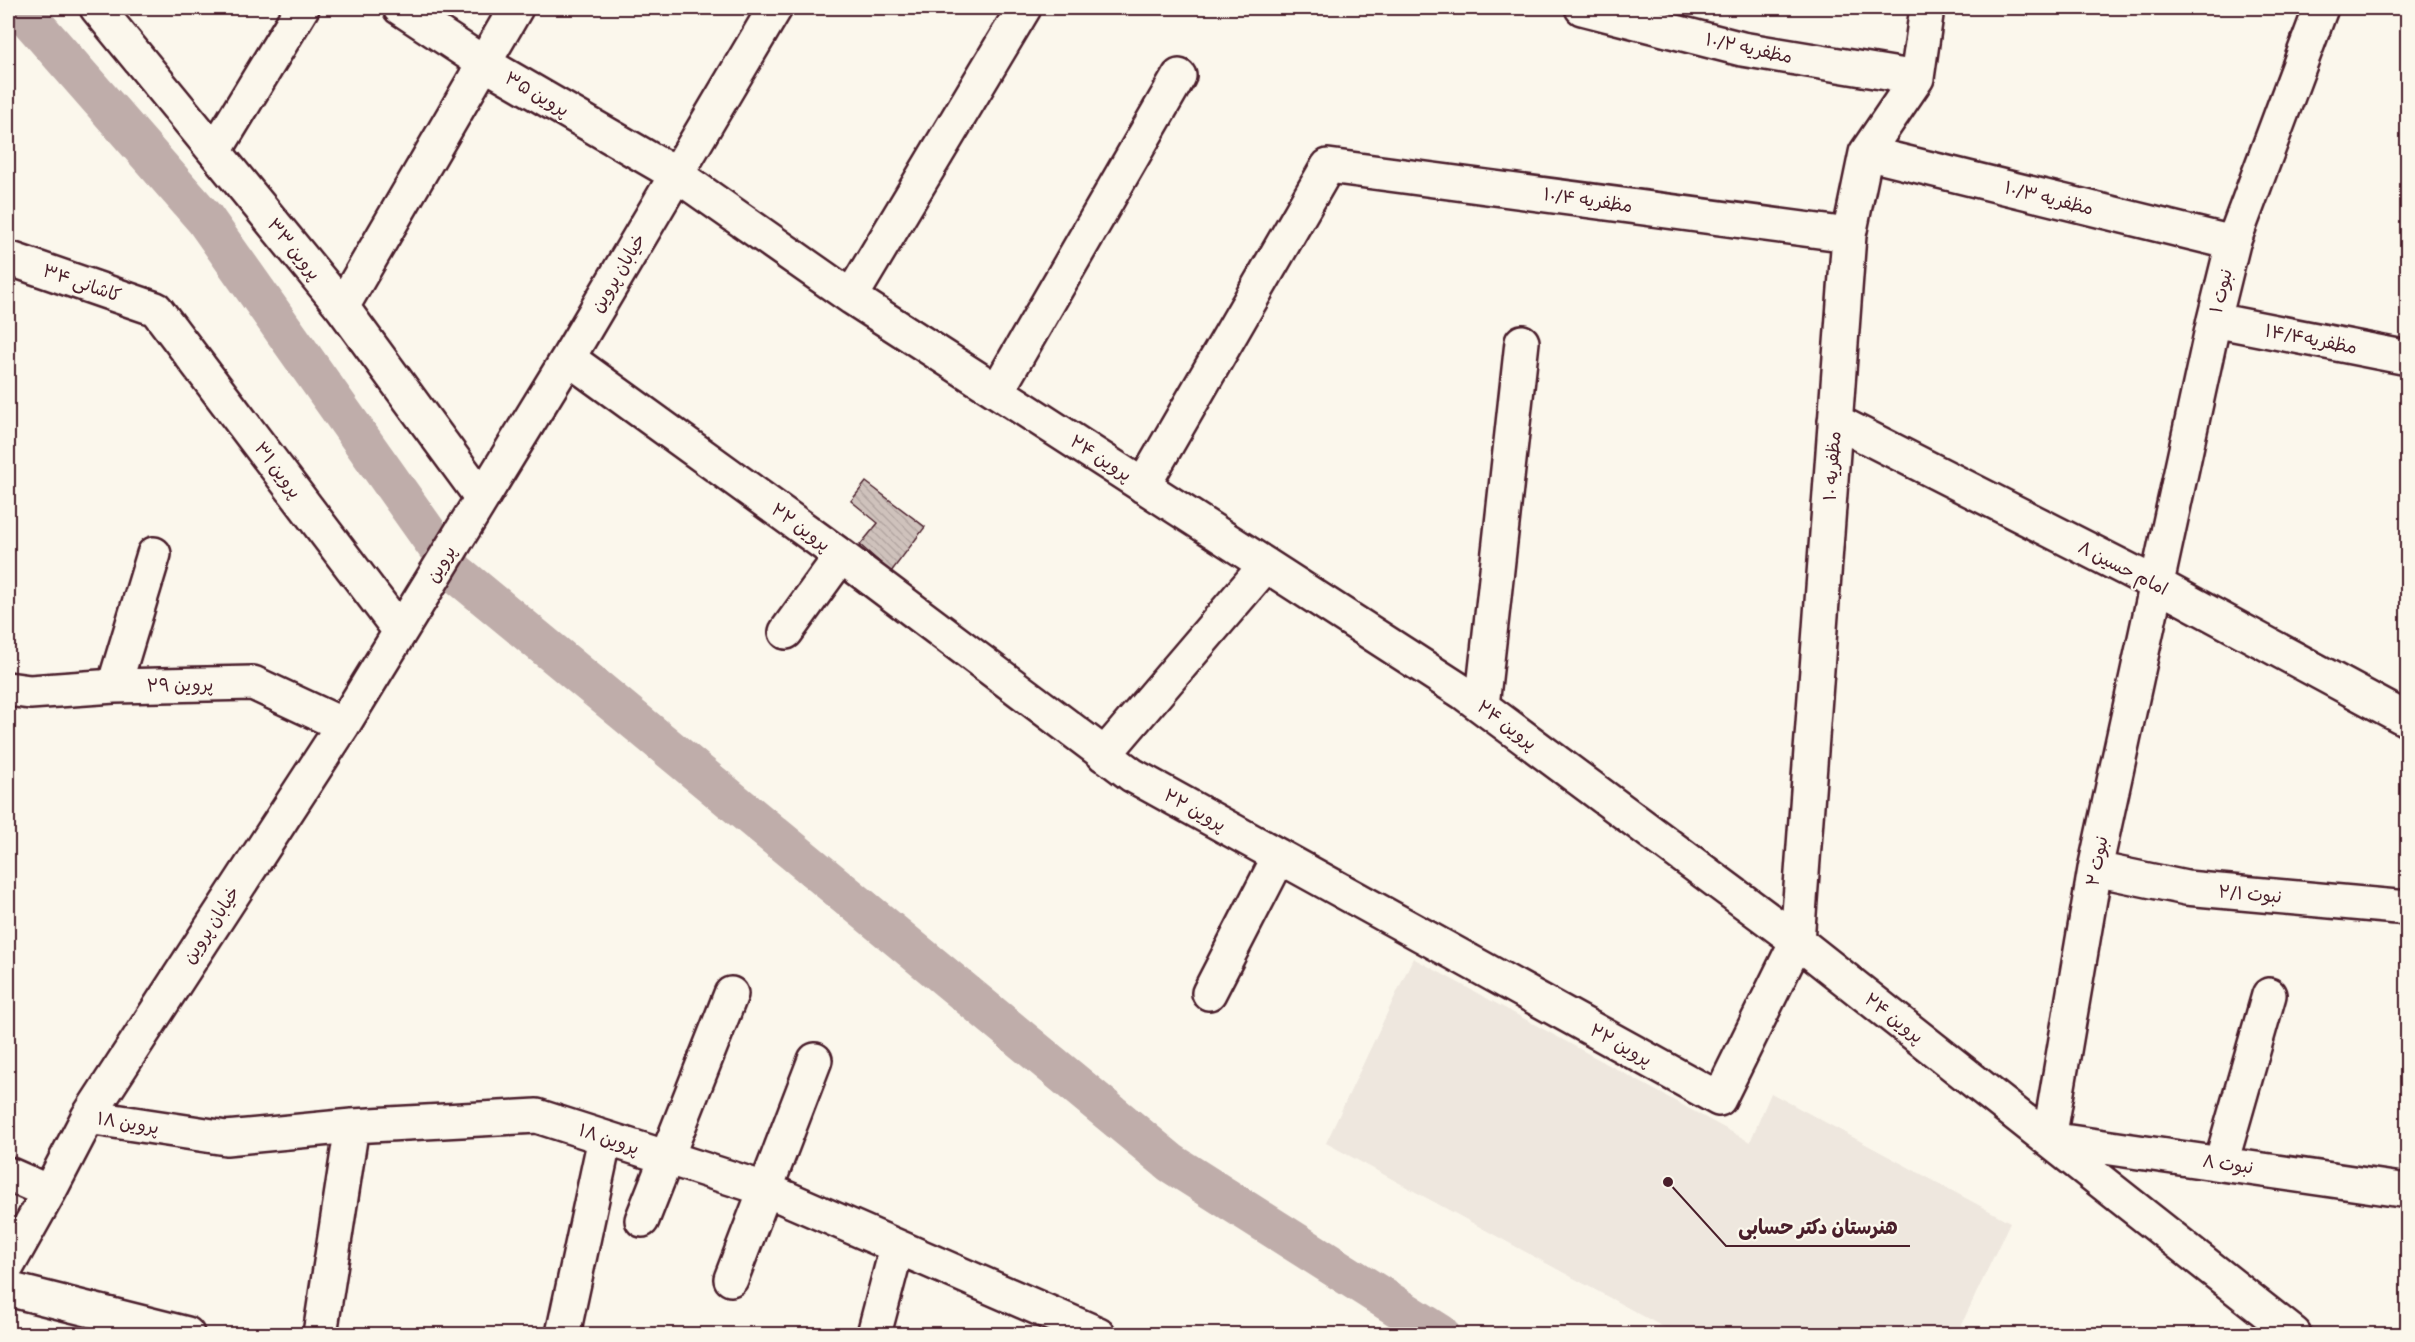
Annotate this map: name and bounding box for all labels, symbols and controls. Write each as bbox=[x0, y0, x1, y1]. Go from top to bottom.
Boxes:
street label: مظفریه ۱۰/۲ bbox=[1703, 28, 1795, 69]
street label: پروین ۳۵ bbox=[500, 67, 573, 122]
street label: مظفریه ۱۰/۳ bbox=[2002, 176, 2096, 221]
street label: مظفریه ۱۰/۴ bbox=[1542, 183, 1634, 218]
street label: پروین ۳۳ bbox=[262, 214, 325, 285]
street label: خیابان پروین bbox=[586, 230, 651, 317]
street label: کاشانی ۳۴ bbox=[40, 259, 124, 308]
street label: نبوت ۱ bbox=[2205, 266, 2238, 316]
street label: مظفریه۱۴/۴ bbox=[2263, 319, 2359, 360]
street label: پروین ۲۴ bbox=[1066, 430, 1136, 487]
street label: مظفریه ۱۰ bbox=[1819, 430, 1846, 502]
street label: پروین ۳۱ bbox=[249, 438, 306, 503]
street label: پروین ۲۲ bbox=[767, 498, 835, 557]
street label: امام حسین ۸ bbox=[2073, 536, 2172, 603]
street label: پروین bbox=[421, 541, 461, 587]
street label: پروین ۲۹ bbox=[146, 673, 214, 698]
street label: پروین ۲۴ bbox=[1472, 695, 1541, 755]
street label: پروین ۲۲ bbox=[1160, 784, 1230, 837]
street label: نبوت ۲ bbox=[2081, 834, 2114, 888]
street label: نبوت ۲/۱ bbox=[2217, 880, 2283, 909]
street label: خیابان پروین bbox=[178, 882, 245, 968]
street label: پروین ۲۴ bbox=[1859, 988, 1928, 1049]
street label: پروین ۲۲ bbox=[1586, 1019, 1656, 1072]
street label: پروین ۱۸ bbox=[95, 1107, 161, 1140]
street label: پروین ۱۸ bbox=[576, 1119, 642, 1160]
street label: نبوت ۸ bbox=[2201, 1150, 2255, 1179]
callout: هنرستان دکتر حسابی bbox=[1726, 1208, 1910, 1246]
text: هنرستان دکتر حسابی bbox=[1738, 1215, 1898, 1240]

